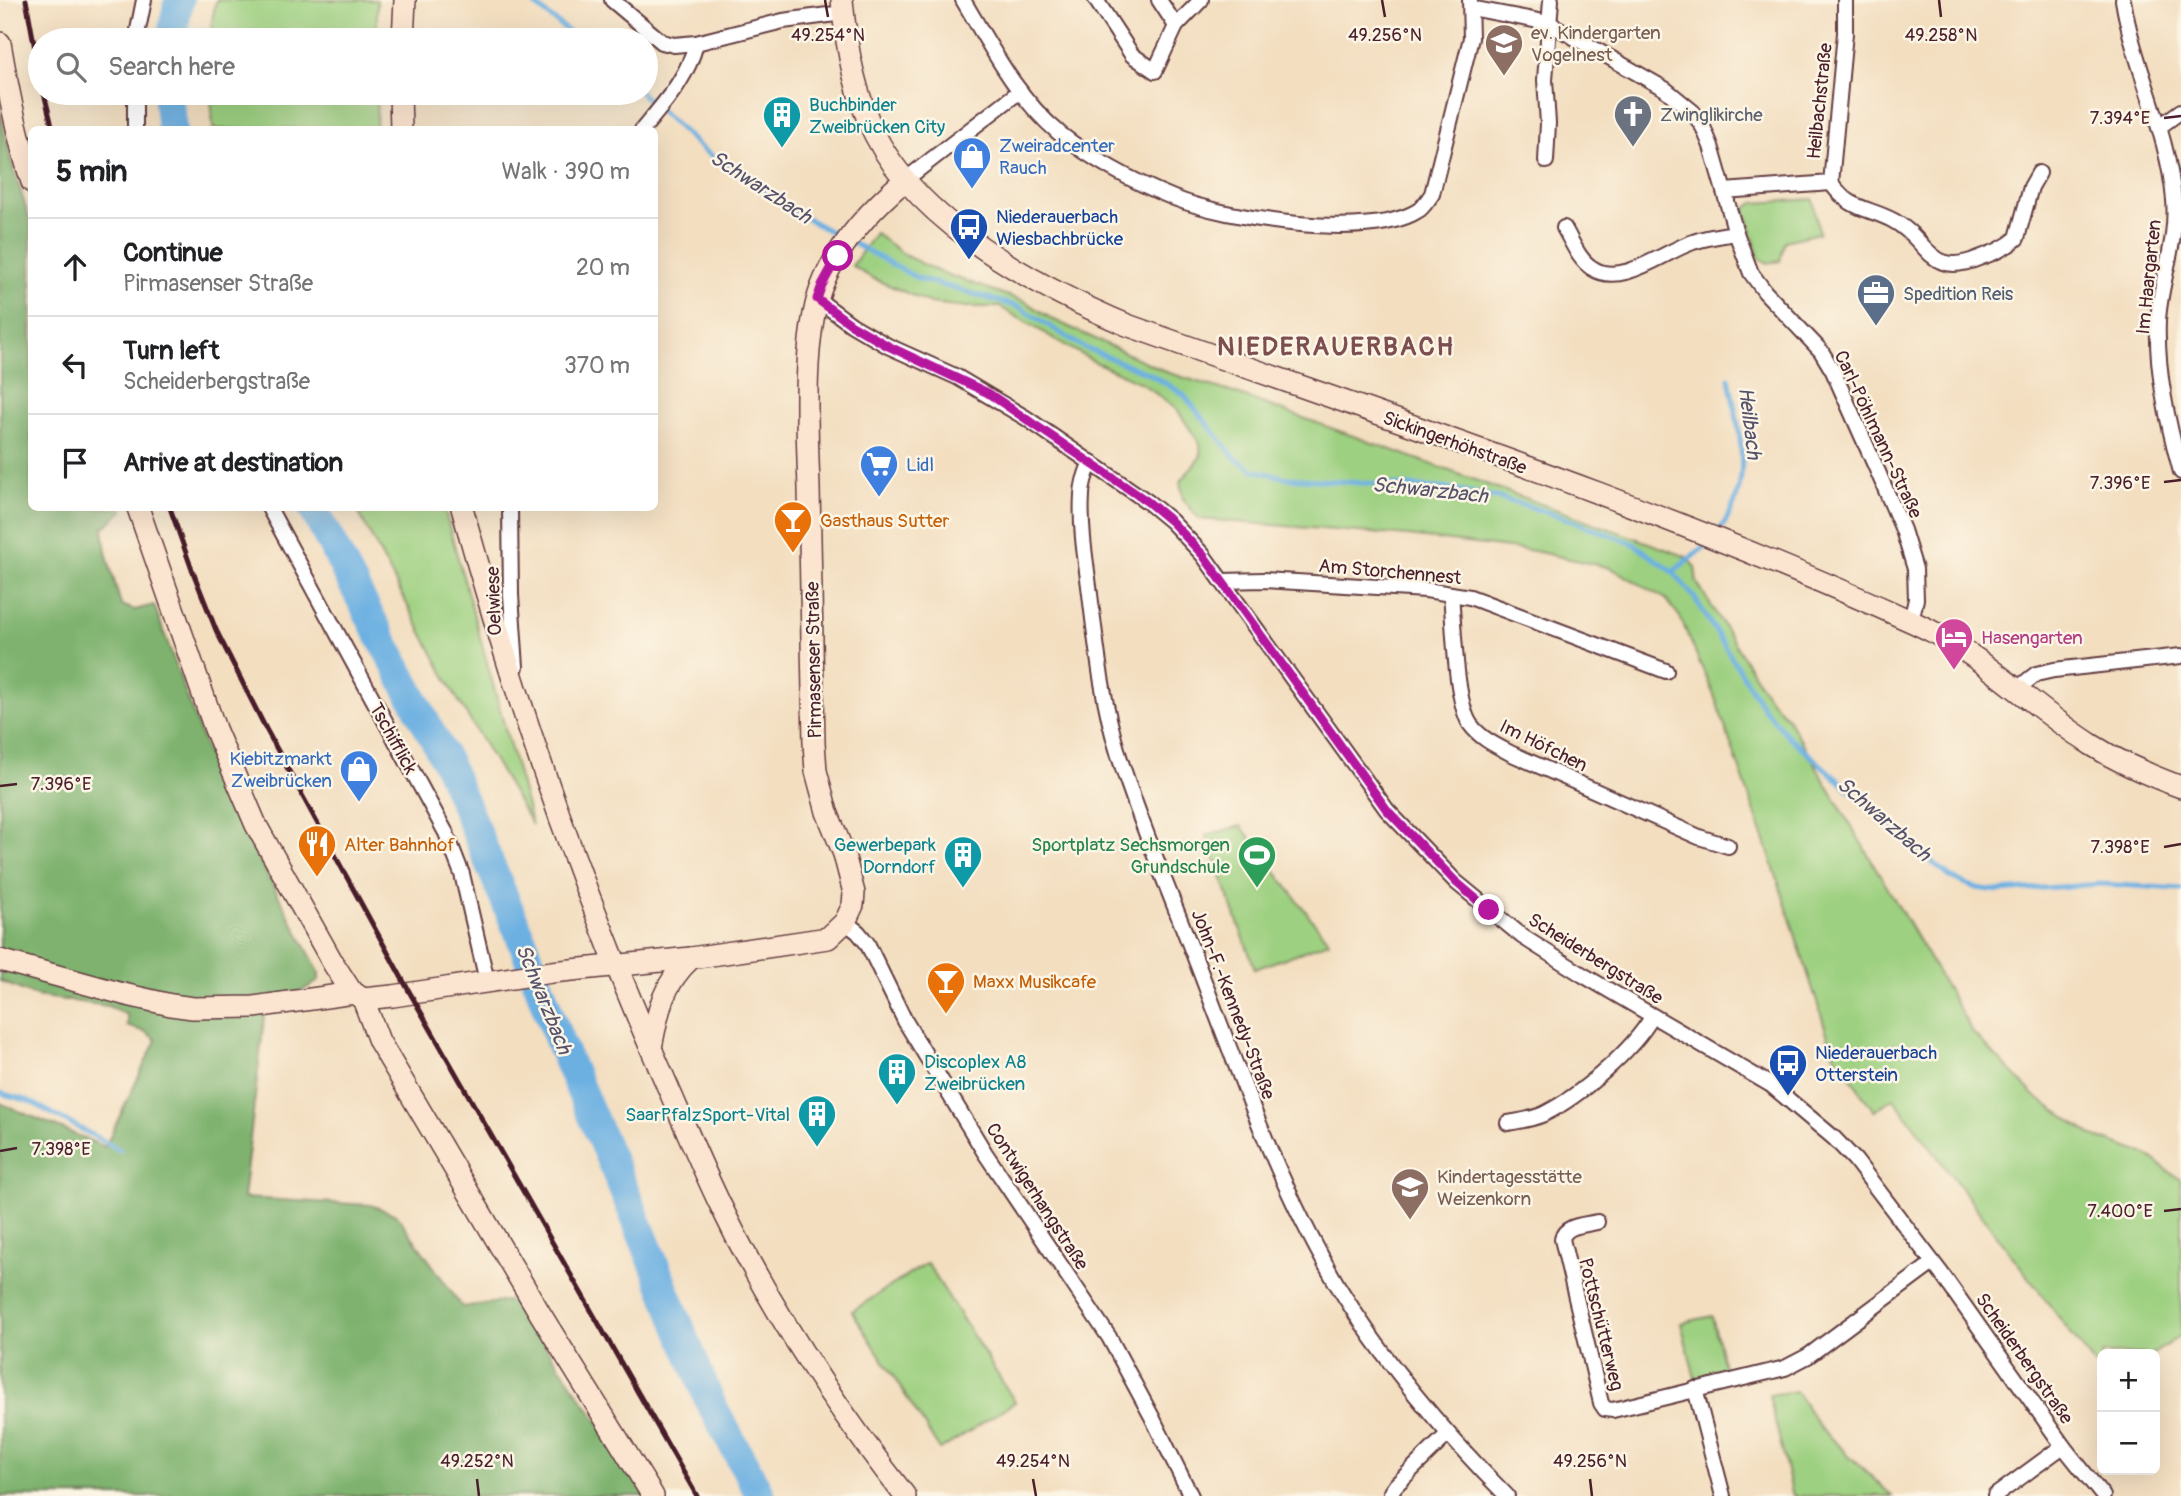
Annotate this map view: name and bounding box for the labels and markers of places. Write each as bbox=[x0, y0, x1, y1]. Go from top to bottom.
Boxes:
place label: ev. Kindergarten Vogelnest bbox=[1531, 21, 1661, 67]
school or university icon: ev. Kindergarten Vogelnest bbox=[1483, 22, 1525, 77]
place label: Buchbinder Zweibrücken City bbox=[809, 93, 945, 139]
church icon: Zwinglikirche bbox=[1612, 93, 1654, 148]
building icon: Buchbinder Zweibrücken City bbox=[761, 94, 803, 149]
place label: Zwinglikirche bbox=[1660, 103, 1763, 127]
place label: Zweiradcenter Rauch bbox=[999, 134, 1115, 180]
shop icon: Zweiradcenter Rauch bbox=[951, 135, 993, 190]
place label: Niederauerbach Wiesbachbrücke bbox=[996, 205, 1124, 251]
bus stop icon: Niederauerbach Wiesbachbrücke bbox=[948, 206, 990, 261]
office icon: Spedition Reis bbox=[1855, 272, 1897, 327]
place label: Spedition Reis bbox=[1903, 282, 2014, 306]
supermarket icon: Lidl bbox=[858, 443, 900, 498]
place label: Lidl bbox=[906, 453, 934, 477]
bar icon: Gasthaus Sutter bbox=[772, 499, 814, 554]
place label: Gasthaus Sutter bbox=[820, 509, 949, 533]
hotel icon: Hasengarten bbox=[1933, 616, 1975, 671]
place label: Hasengarten bbox=[1981, 626, 2083, 650]
place label: Kiebitzmarkt Zweibrücken bbox=[229, 747, 332, 793]
shop icon: Kiebitzmarkt Zweibrücken bbox=[338, 748, 380, 803]
restaurant icon: Alter Bahnhof bbox=[296, 823, 338, 878]
place label: Alter Bahnhof bbox=[344, 833, 455, 857]
place label: Gewerbepark Dorndorf bbox=[834, 833, 936, 879]
place label: Sportplatz Sechsmorgen Grundschule bbox=[1031, 833, 1231, 879]
building icon: Gewerbepark Dorndorf bbox=[942, 834, 984, 889]
sports icon: Sportplatz Sechsmorgen Grundschule bbox=[1236, 834, 1278, 889]
bar icon: Maxx Musikcafe bbox=[925, 960, 967, 1015]
place label: Maxx Musikcafe bbox=[973, 970, 1097, 994]
place label: Niederauerbach Otterstein bbox=[1815, 1041, 1937, 1087]
bus stop icon: Niederauerbach Otterstein bbox=[1767, 1042, 1809, 1097]
place label: Discoplex A8 Zweibrücken bbox=[924, 1050, 1026, 1096]
building icon: Discoplex A8 Zweibrücken bbox=[876, 1051, 918, 1106]
building icon: SaarPfalzSport-Vital bbox=[796, 1093, 838, 1148]
place label: SaarPfalzSport-Vital bbox=[625, 1103, 790, 1127]
place label: Kindertagesstätte Weizenkorn bbox=[1437, 1165, 1582, 1211]
school or university icon: Kindertagesstätte Weizenkorn bbox=[1389, 1166, 1431, 1221]

